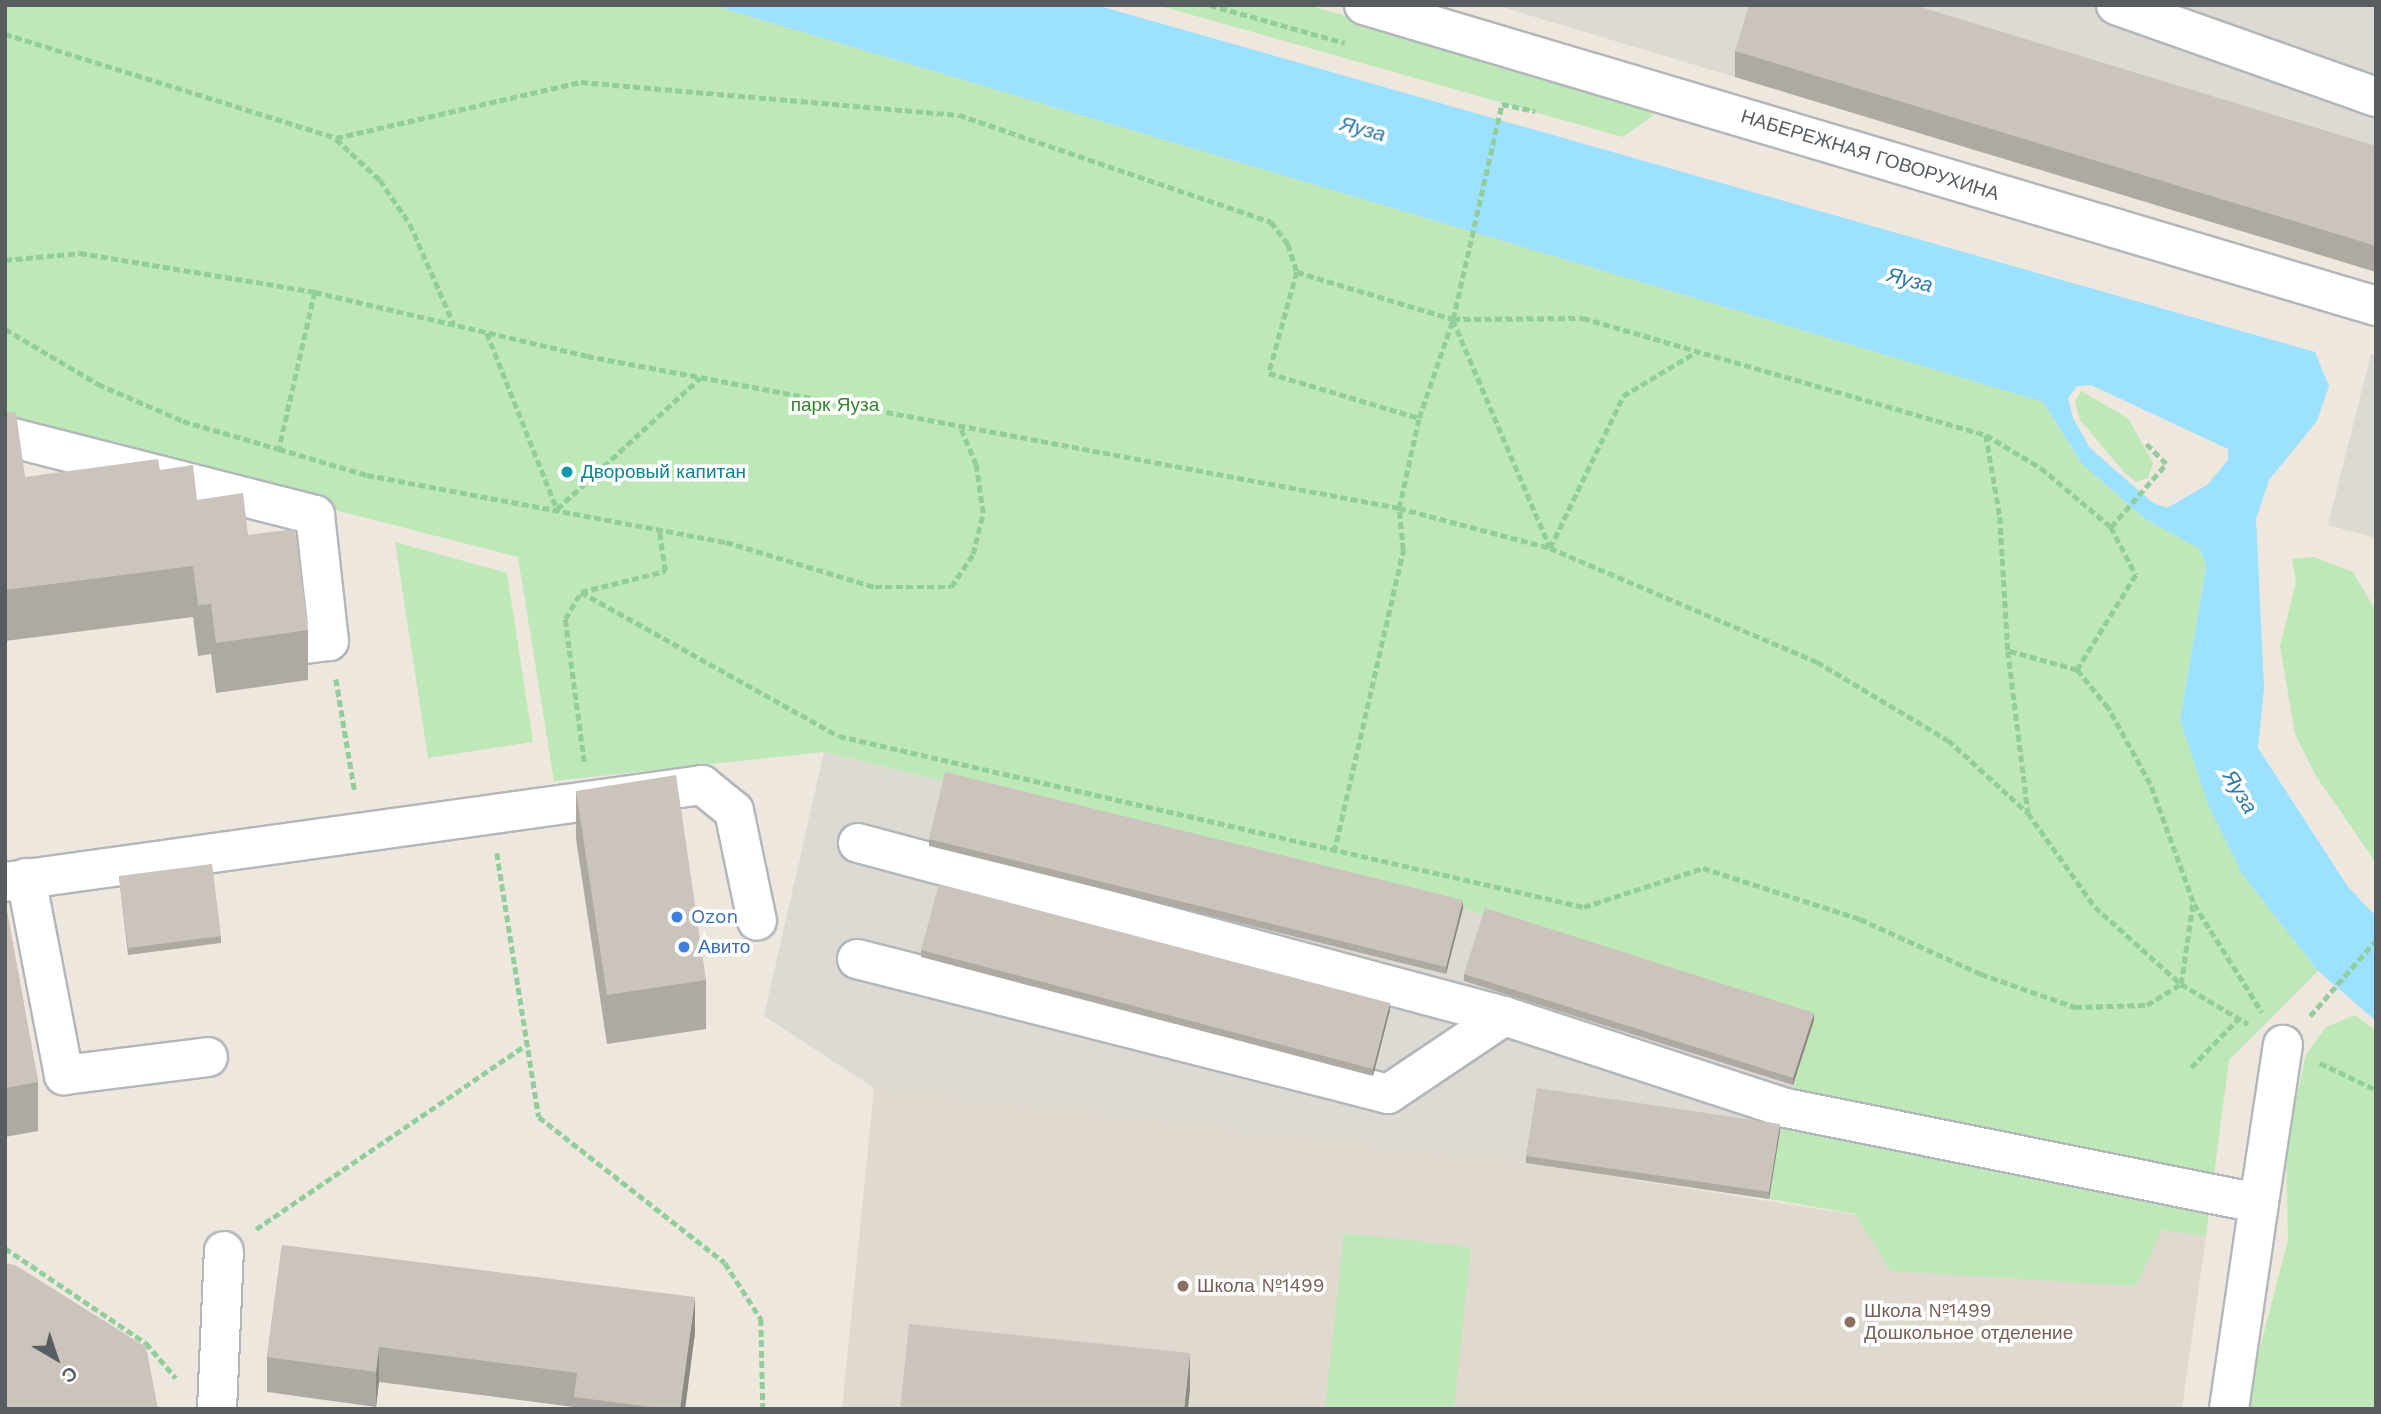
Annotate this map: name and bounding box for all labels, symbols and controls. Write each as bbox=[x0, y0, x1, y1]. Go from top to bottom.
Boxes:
street label: НАБЕРЕЖНАЯ ГОВОРУХИНА bbox=[1738, 105, 2002, 205]
water label: Яуза bbox=[1338, 111, 1388, 147]
water label: Яуза bbox=[1885, 262, 1935, 298]
park label: парк Яуза bbox=[791, 394, 879, 416]
place label: Дворовый капитан bbox=[581, 461, 746, 483]
marker: Дворовый капитан bbox=[559, 464, 575, 480]
water label: Яуза bbox=[2217, 766, 2263, 818]
place label: Ozon bbox=[691, 906, 738, 928]
marker: Ozon bbox=[669, 909, 685, 925]
place label: Авито bbox=[698, 936, 750, 958]
marker: Авито bbox=[676, 939, 692, 955]
place label: Школа №1499 bbox=[1197, 1275, 1324, 1297]
marker: Школа №1499 bbox=[1175, 1278, 1191, 1294]
place label: Школа №1499 Дошкольное отделение bbox=[1864, 1300, 2073, 1344]
marker: Школа №1499 Дошкольное отделение bbox=[1842, 1314, 1858, 1330]
north arrow bbox=[21, 1323, 91, 1393]
text: С bbox=[57, 1361, 82, 1388]

